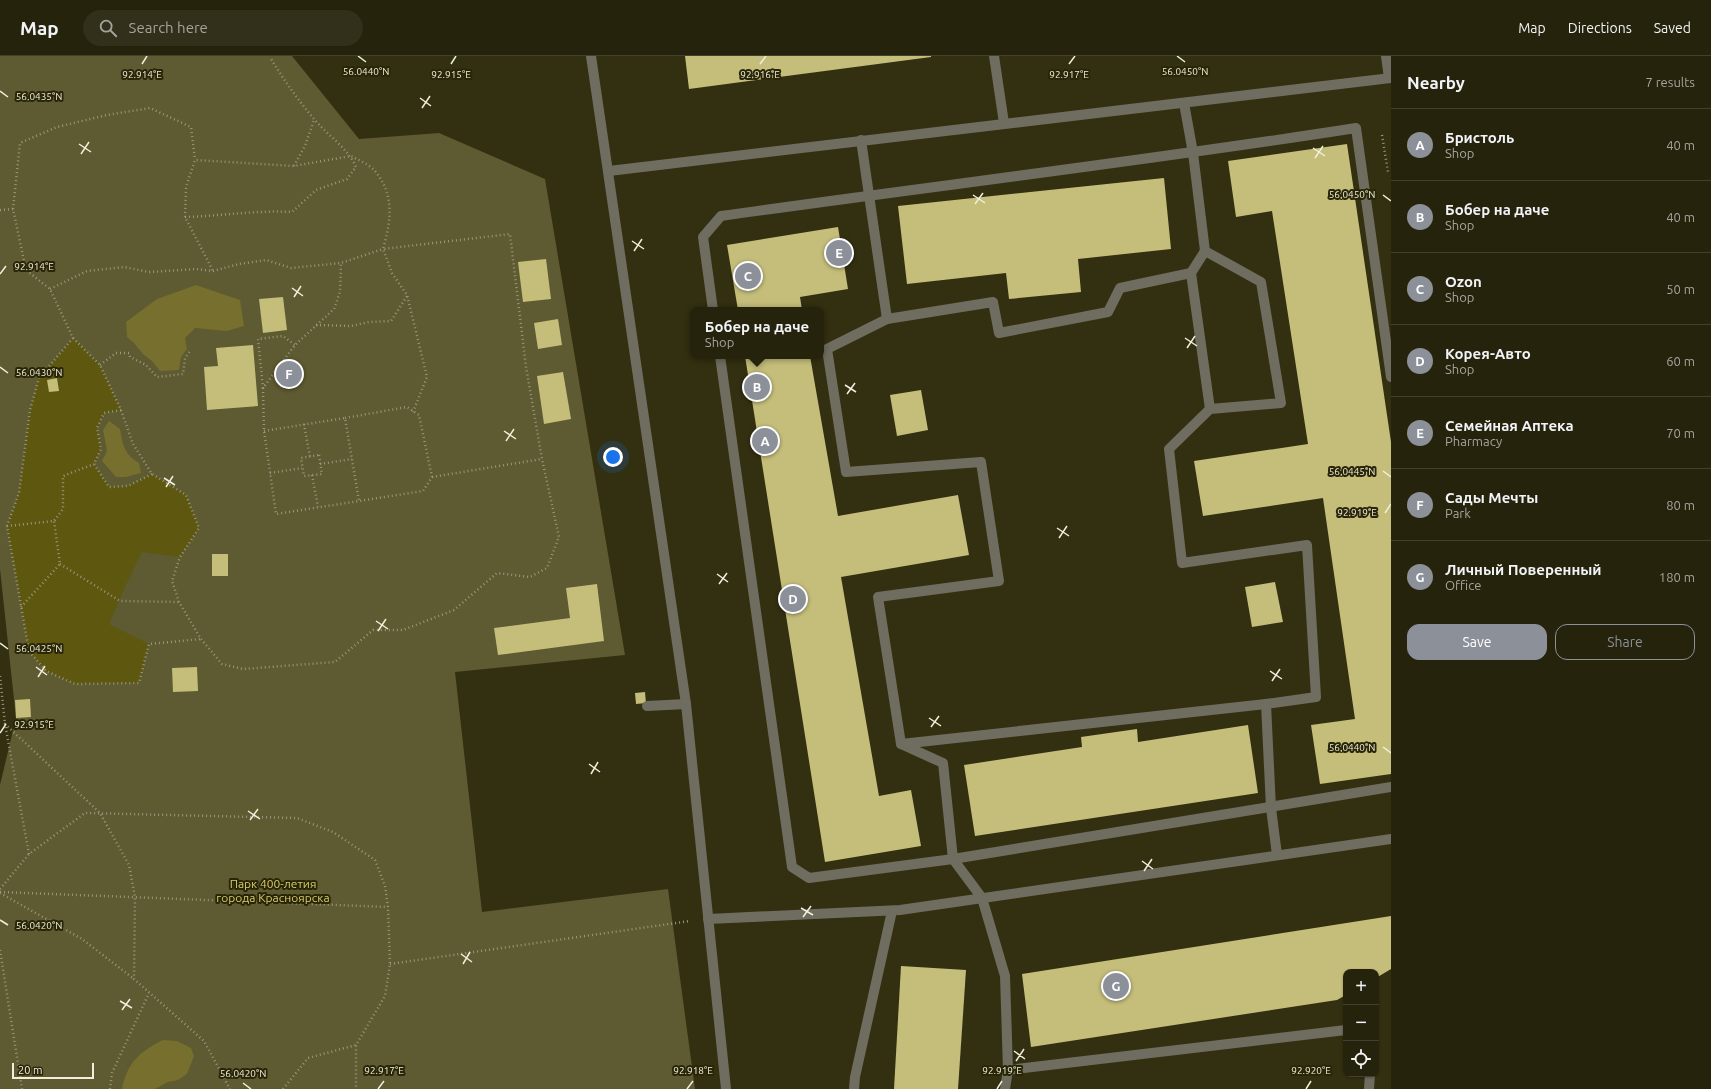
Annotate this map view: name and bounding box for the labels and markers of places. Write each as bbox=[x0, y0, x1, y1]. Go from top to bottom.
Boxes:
pin: E bbox=[826, 238, 852, 268]
pin: C bbox=[735, 261, 761, 291]
pin: F bbox=[276, 359, 302, 389]
pin: B bbox=[744, 372, 770, 402]
pin: A bbox=[752, 426, 778, 456]
pin: D bbox=[780, 584, 806, 614]
pin: G bbox=[1103, 971, 1129, 1001]

